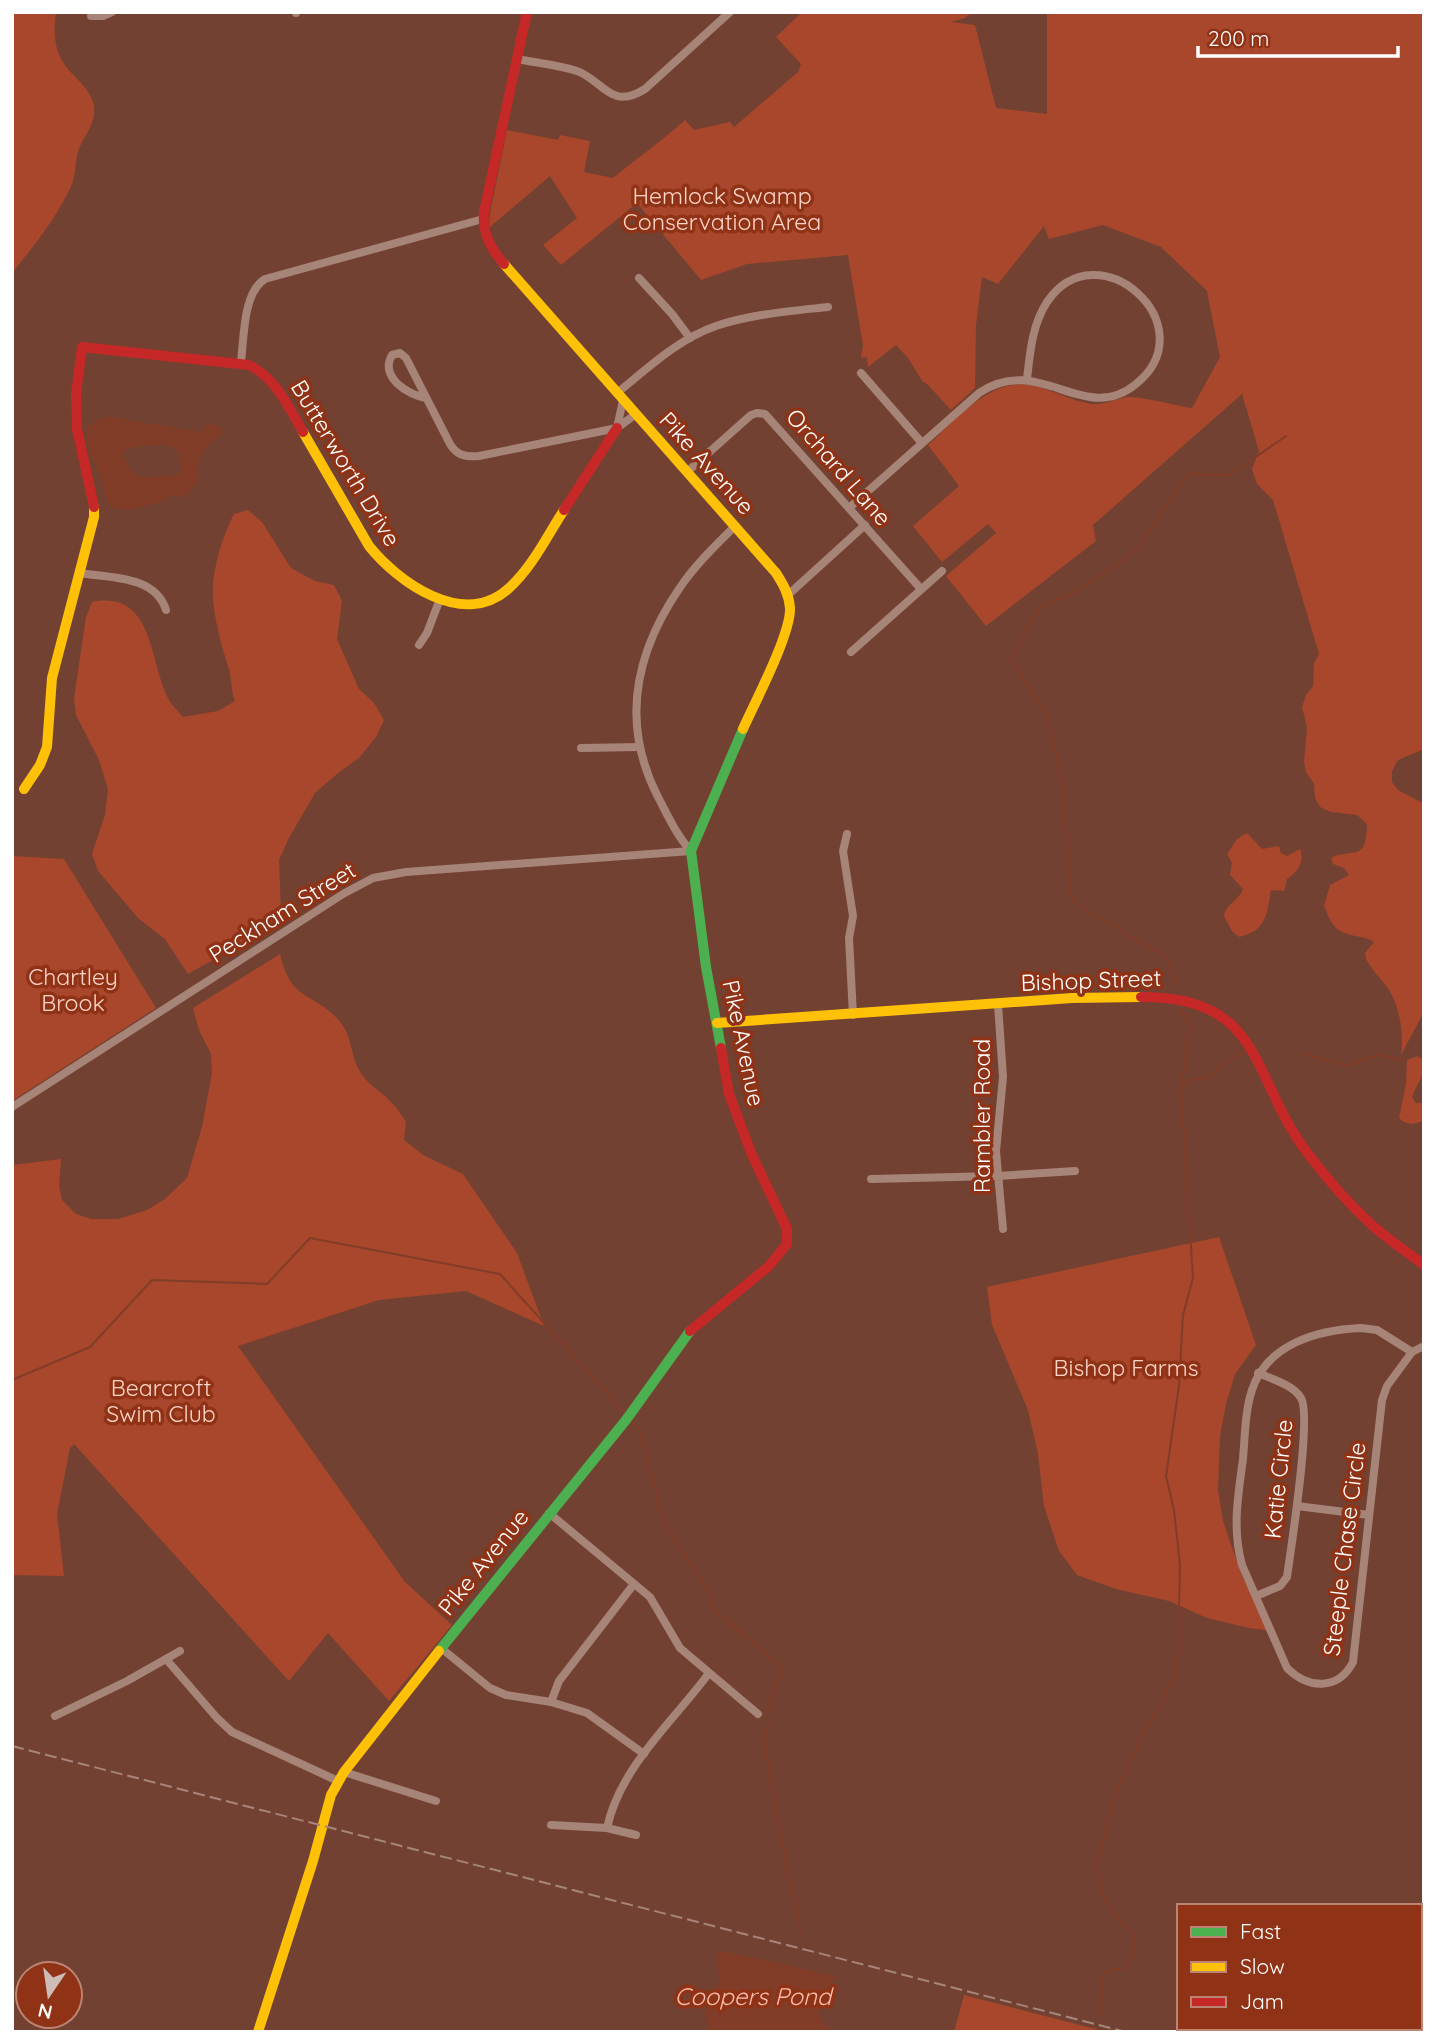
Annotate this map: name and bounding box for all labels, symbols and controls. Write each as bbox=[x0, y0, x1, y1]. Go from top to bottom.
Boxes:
scale bar bbox=[1198, 14, 1398, 58]
text: 200 m bbox=[1208, 25, 1270, 51]
park label: Hemlock Swamp Conservation Area bbox=[623, 181, 821, 236]
street label: Butterworth Drive bbox=[285, 374, 407, 552]
street label: Orchard Lane bbox=[780, 402, 898, 532]
street label: Pike Avenue bbox=[653, 406, 761, 520]
street label: Peckham Street bbox=[203, 855, 361, 969]
park label: Chartley Brook bbox=[28, 962, 118, 1017]
street label: Bishop Street bbox=[1020, 963, 1162, 997]
street label: Pike Avenue bbox=[716, 977, 772, 1109]
street label: Rambler Road bbox=[967, 1039, 996, 1193]
park label: Bishop Farms bbox=[1054, 1353, 1198, 1382]
park label: Bearcroft Swim Club bbox=[106, 1373, 216, 1428]
street label: Katie Circle bbox=[1257, 1418, 1299, 1540]
street label: Steeple Chase Circle bbox=[1316, 1440, 1372, 1658]
street label: Pike Avenue bbox=[431, 1503, 535, 1621]
legend bbox=[1177, 1904, 1422, 2030]
text: Fast bbox=[1240, 1918, 1281, 1944]
text: Slow bbox=[1240, 1953, 1285, 1979]
north arrow bbox=[14, 1960, 84, 2030]
water label: Coopers Pond bbox=[675, 1981, 835, 2011]
text: Jam bbox=[1240, 1988, 1284, 2014]
text: N bbox=[36, 1998, 55, 2025]

